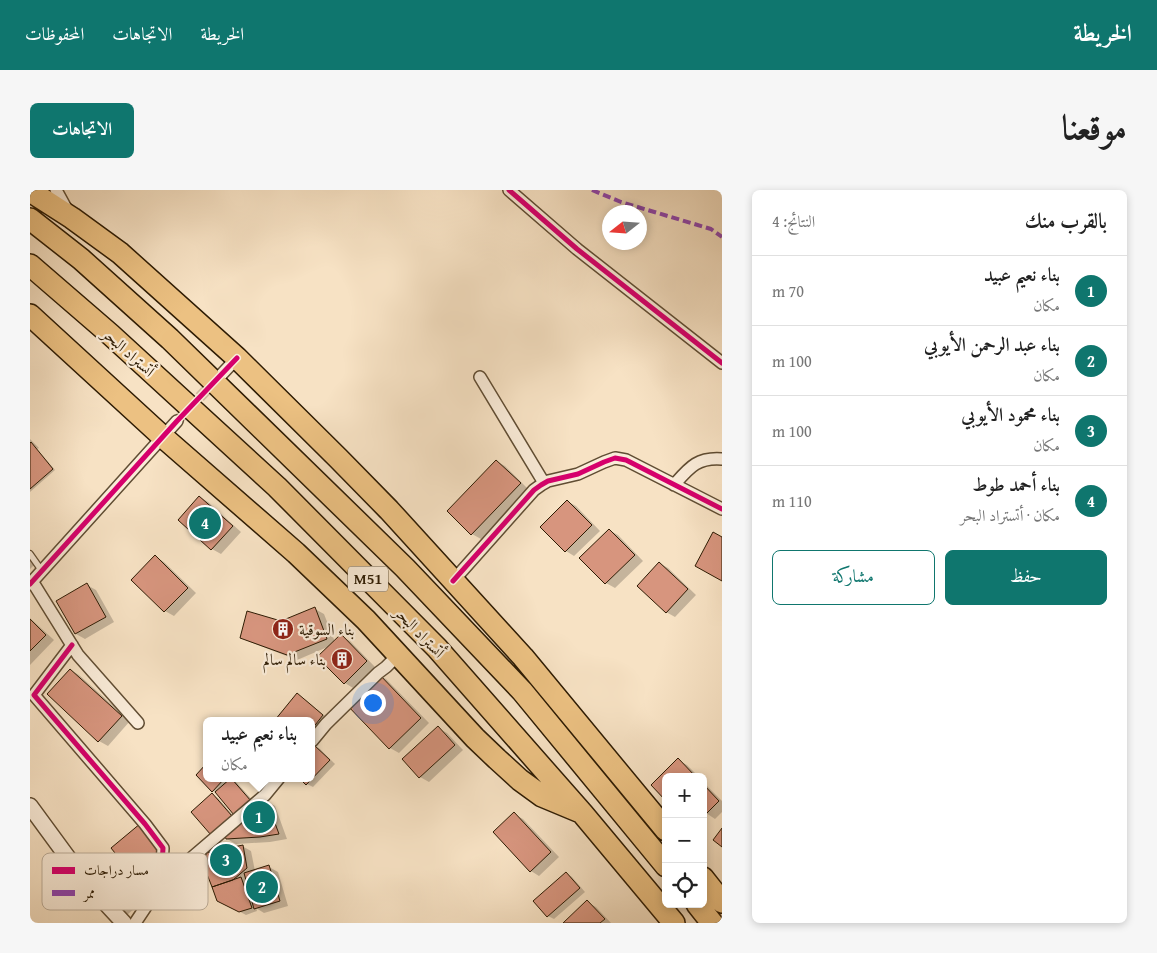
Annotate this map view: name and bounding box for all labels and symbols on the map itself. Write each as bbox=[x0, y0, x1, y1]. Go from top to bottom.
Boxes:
north arrow bbox=[602, 205, 647, 250]
street label: أتستراد البحر bbox=[96, 320, 161, 382]
pin: 4 bbox=[189, 504, 221, 542]
road number: M51 bbox=[348, 566, 388, 592]
street label: أتستراد البحر bbox=[388, 599, 451, 663]
building icon: بناء السوقية bbox=[271, 617, 295, 641]
place label: بناء السوقية bbox=[299, 617, 355, 641]
place label: بناء سالم سالم bbox=[263, 647, 326, 674]
building icon: بناء سالم سالم bbox=[330, 647, 354, 671]
your location bbox=[360, 690, 386, 716]
pin: 1 bbox=[243, 798, 275, 836]
pin: 3 bbox=[210, 841, 242, 879]
legend bbox=[42, 853, 208, 910]
text: مسار دراجات bbox=[84, 860, 149, 880]
pin: 2 bbox=[246, 868, 278, 906]
text: ممر bbox=[82, 883, 95, 903]

